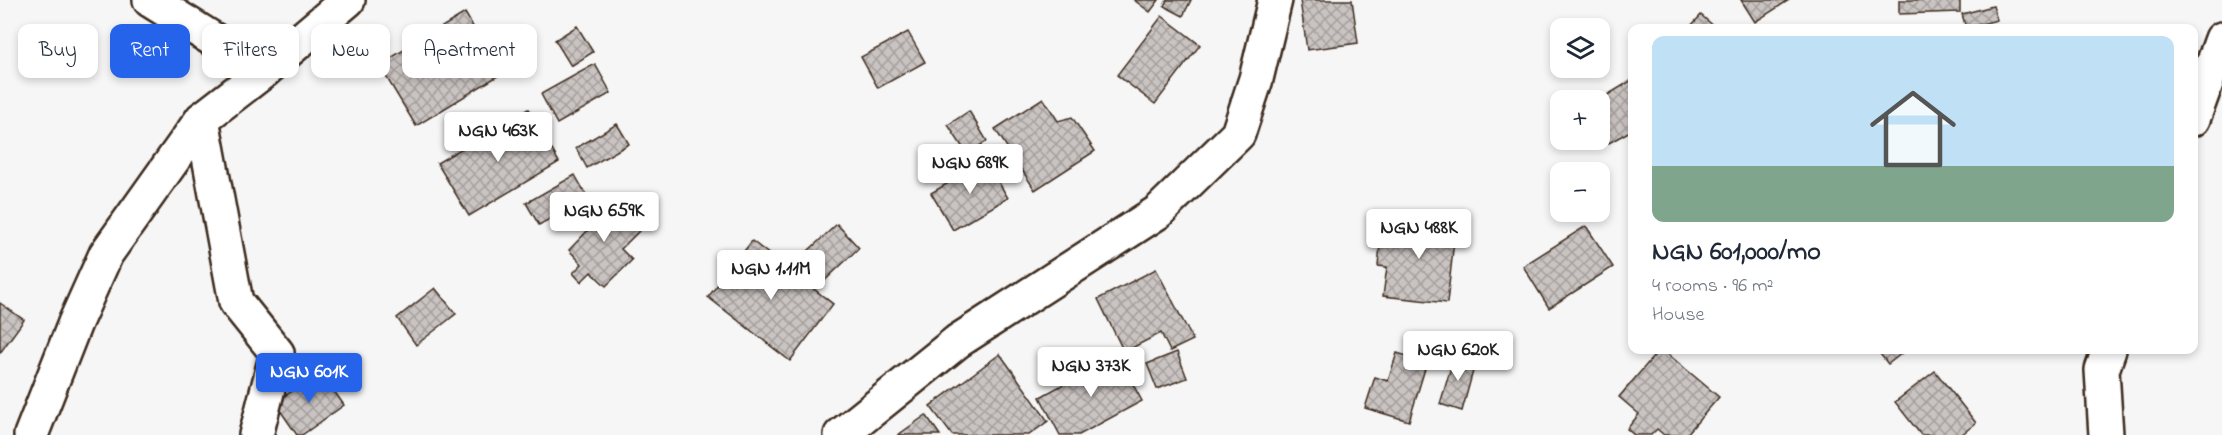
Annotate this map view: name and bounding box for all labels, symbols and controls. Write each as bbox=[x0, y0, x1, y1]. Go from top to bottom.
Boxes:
map controls bbox=[1550, 18, 1610, 222]
button: layers bbox=[1550, 18, 1610, 78]
chip: Buy bbox=[18, 24, 98, 78]
chip: Rent bbox=[110, 24, 190, 78]
chip: Filters bbox=[202, 24, 299, 78]
chip: New bbox=[311, 24, 390, 78]
chip: Apartment bbox=[402, 24, 537, 78]
icon: home bbox=[1859, 75, 1967, 183]
button: + bbox=[1550, 90, 1610, 150]
pin: NGN 463K bbox=[436, 112, 560, 163]
text: NGN 463K bbox=[458, 117, 538, 146]
pin: NGN 689K bbox=[908, 144, 1032, 195]
text: NGN 689K bbox=[932, 149, 1008, 178]
button: − bbox=[1550, 162, 1610, 222]
pin: NGN 659K bbox=[542, 192, 666, 243]
text: NGN 659K bbox=[564, 197, 644, 226]
pin: NGN 488K bbox=[1357, 209, 1481, 260]
text: NGN 488K bbox=[1380, 214, 1458, 243]
text: NGN 601,000/mo bbox=[1652, 234, 1821, 272]
pin: NGN 1.11M bbox=[702, 250, 840, 301]
text: NGN 1.11M bbox=[731, 255, 811, 284]
text: 4 rooms · 96 m² bbox=[1652, 272, 1773, 301]
text: House bbox=[1652, 301, 1705, 330]
pin: NGN 620K bbox=[1396, 331, 1520, 382]
text: NGN 620K bbox=[1417, 336, 1499, 365]
pin: NGN 373K bbox=[1029, 347, 1153, 398]
text: NGN 373K bbox=[1052, 352, 1131, 381]
pin: NGN 601K bbox=[247, 353, 371, 404]
text: NGN 601K bbox=[270, 358, 348, 387]

